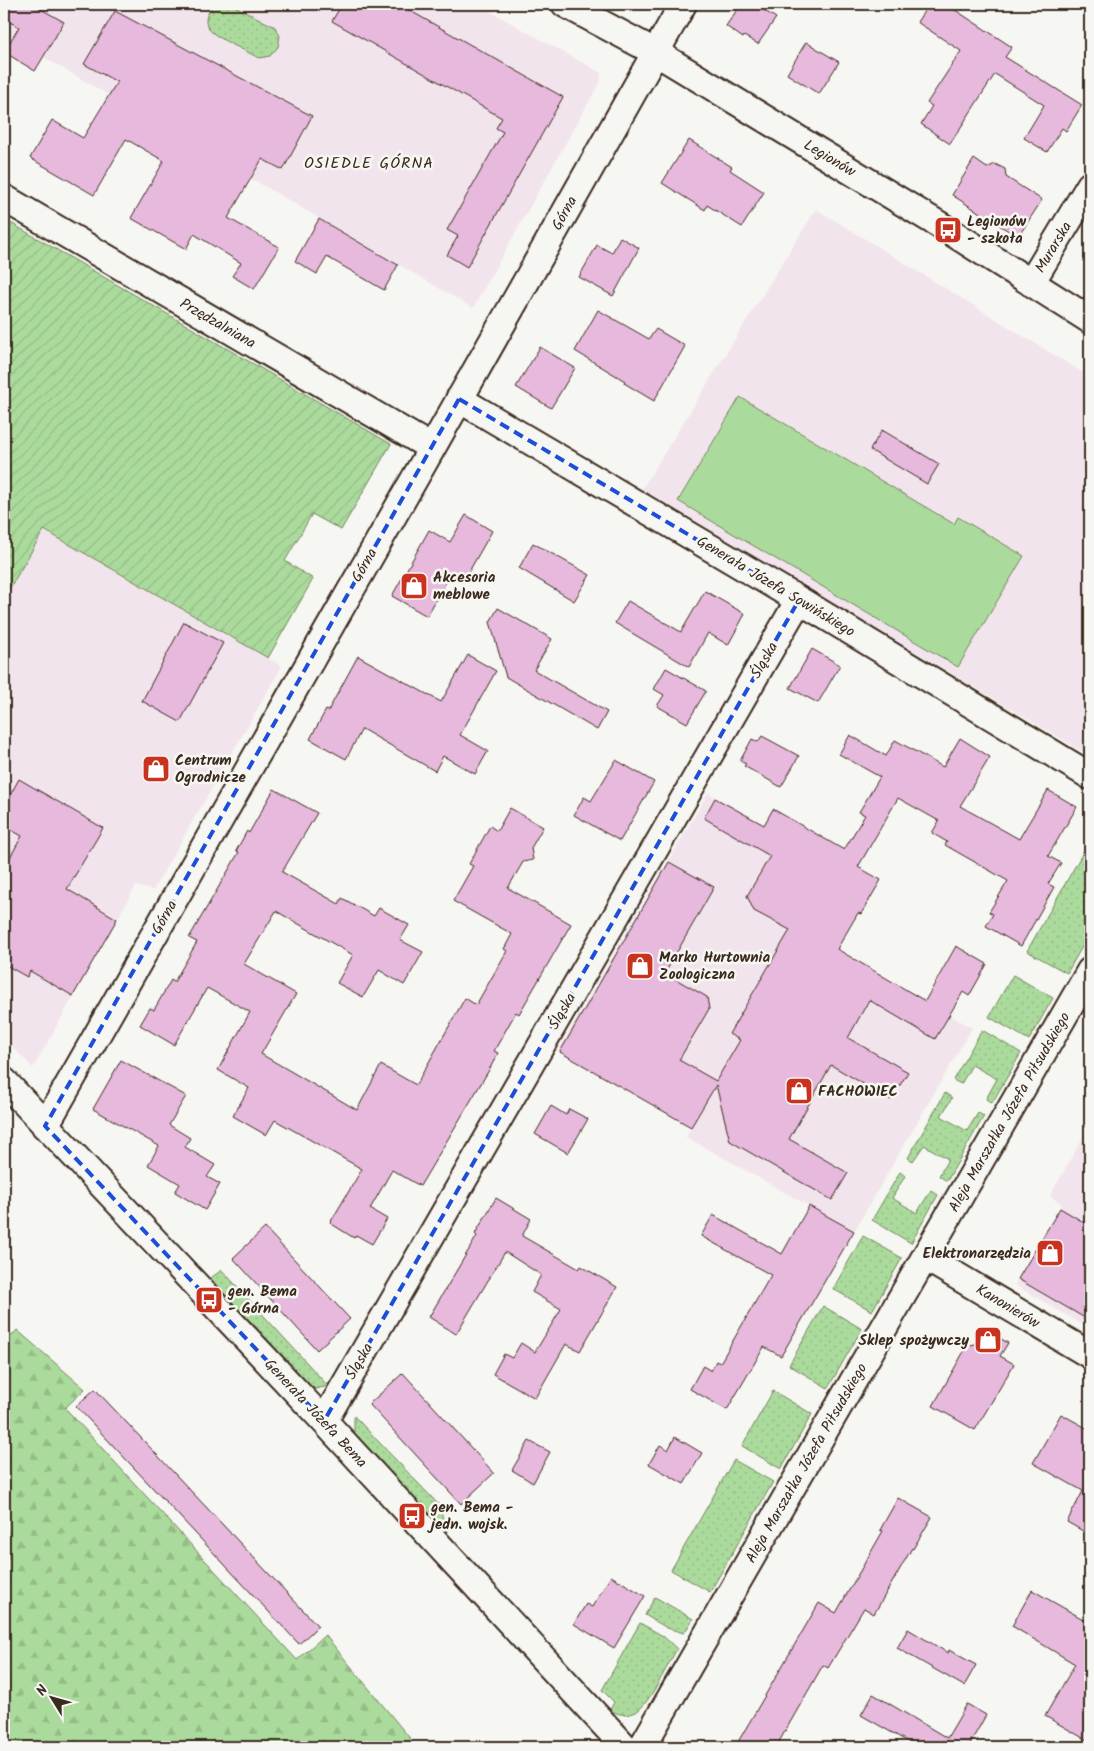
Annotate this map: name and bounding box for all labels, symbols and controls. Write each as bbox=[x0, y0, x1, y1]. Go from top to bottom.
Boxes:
street label: Legionów bbox=[799, 134, 861, 184]
district label: OSIEDLE GÓRNA bbox=[304, 151, 434, 176]
street label: Górna bbox=[546, 192, 584, 235]
place label: Legionów - szkoła bbox=[967, 210, 1027, 251]
bus stop icon: Legionów - szkoła bbox=[933, 215, 963, 245]
street label: Murarska bbox=[1029, 217, 1079, 278]
street label: Przędzalniana bbox=[175, 292, 260, 355]
street label: Generała Józefa Sowińskiego bbox=[692, 530, 859, 644]
street label: Górna bbox=[345, 544, 384, 587]
place label: Akcesoria meblowe bbox=[433, 566, 496, 607]
shop icon: Akcesoria meblowe bbox=[399, 571, 429, 601]
street label: Śląska bbox=[745, 638, 785, 683]
place label: Centrum Ogrodnicze bbox=[175, 749, 247, 790]
shop icon: Centrum Ogrodnicze bbox=[141, 754, 171, 784]
street label: Górna bbox=[145, 896, 184, 939]
place label: Marko Hurtownia Zoologiczna bbox=[659, 946, 770, 987]
shop icon: Marko Hurtownia Zoologiczna bbox=[625, 951, 655, 981]
street label: Śląska bbox=[543, 989, 583, 1034]
street label: Aleja Marszałka Józefa Piłsudskiego bbox=[943, 1008, 1077, 1217]
shop icon: FACHOWIEC bbox=[784, 1076, 814, 1106]
place label: FACHOWIEC bbox=[818, 1080, 898, 1104]
shop icon: Elektronarzędzia bbox=[1035, 1238, 1065, 1268]
place label: Elektronarzędzia bbox=[923, 1242, 1031, 1266]
street label: Kanonierów bbox=[971, 1278, 1045, 1336]
place label: gen. Bema - Górna bbox=[227, 1280, 297, 1321]
bus stop icon: gen. Bema - Górna bbox=[194, 1285, 224, 1315]
shop icon: Sklep spożywczy bbox=[973, 1325, 1003, 1355]
place label: Sklep spożywczy bbox=[859, 1329, 969, 1353]
street label: Śląska bbox=[340, 1339, 380, 1384]
street label: Generała Józefa Bema bbox=[258, 1353, 373, 1474]
street label: Aleja Marszałka Józefa Piłsudskiego bbox=[740, 1359, 874, 1568]
place label: gen. Bema - jedn. wojsk. bbox=[427, 1496, 514, 1537]
bus stop icon: gen. Bema - jedn. wojsk. bbox=[397, 1501, 427, 1531]
north arrow bbox=[28, 1674, 78, 1724]
text: N bbox=[31, 1681, 54, 1701]

